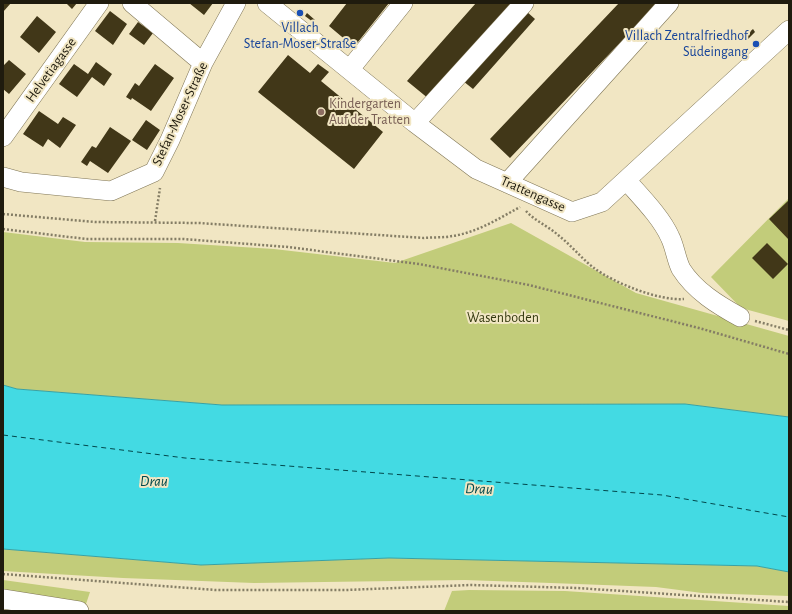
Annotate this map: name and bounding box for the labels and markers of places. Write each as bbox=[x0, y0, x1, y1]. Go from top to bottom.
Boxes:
marker: Villach Stefan-Moser-Straße bbox=[295, 8, 305, 18]
place label: Villach Stefan-Moser-Straße bbox=[244, 20, 356, 52]
place label: Villach Zentralfriedhof Südeingang bbox=[625, 28, 748, 60]
marker: Villach Zentralfriedhof Südeingang bbox=[751, 39, 761, 49]
place label: Kindergarten Auf der Tratten bbox=[329, 96, 410, 128]
marker: Kindergarten Auf der Tratten bbox=[316, 107, 326, 117]

